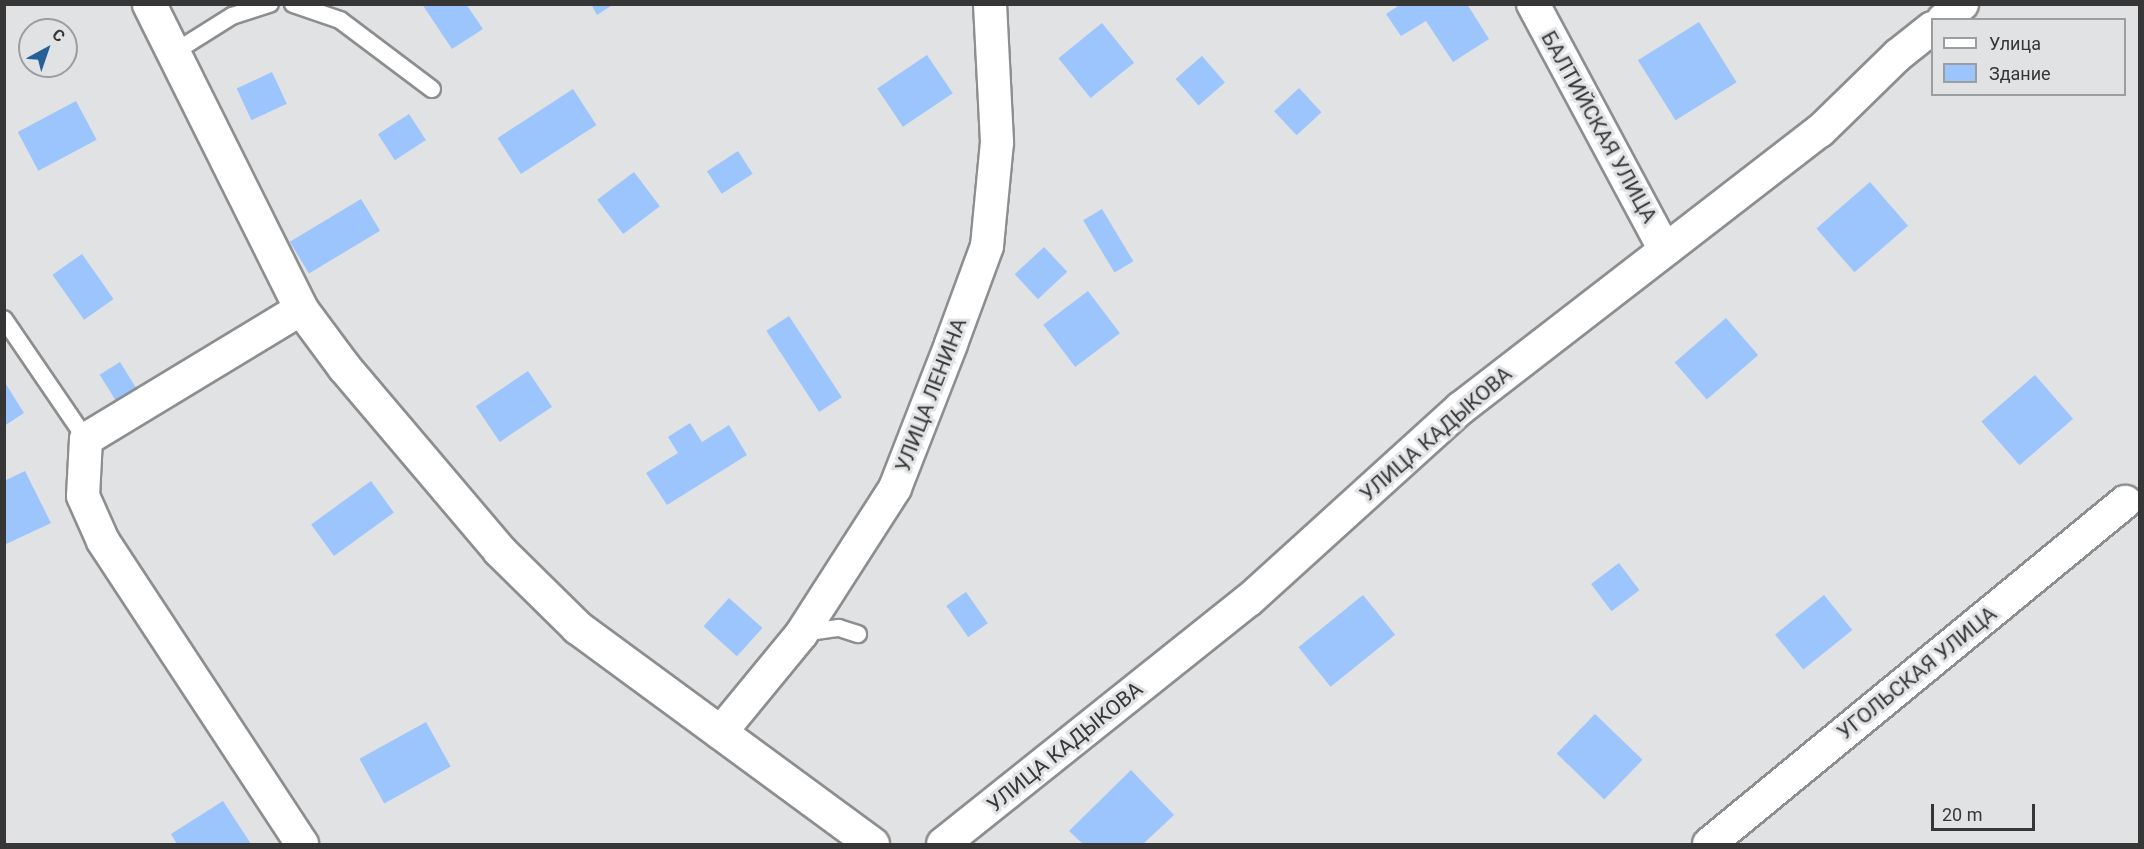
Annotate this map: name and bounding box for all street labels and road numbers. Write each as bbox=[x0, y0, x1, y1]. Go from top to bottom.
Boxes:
street label: БАЛТИЙСКАЯ УЛИЦА bbox=[1536, 27, 1662, 227]
street label: УЛИЦА ЛЕНИНА bbox=[890, 315, 972, 475]
street label: УЛИЦА КАДЫКОВА bbox=[1355, 361, 1517, 507]
street label: УГОЛЬСКАЯ УЛИЦА bbox=[1832, 601, 2002, 745]
street label: УЛИЦА КАДЫКОВА bbox=[982, 677, 1148, 817]

